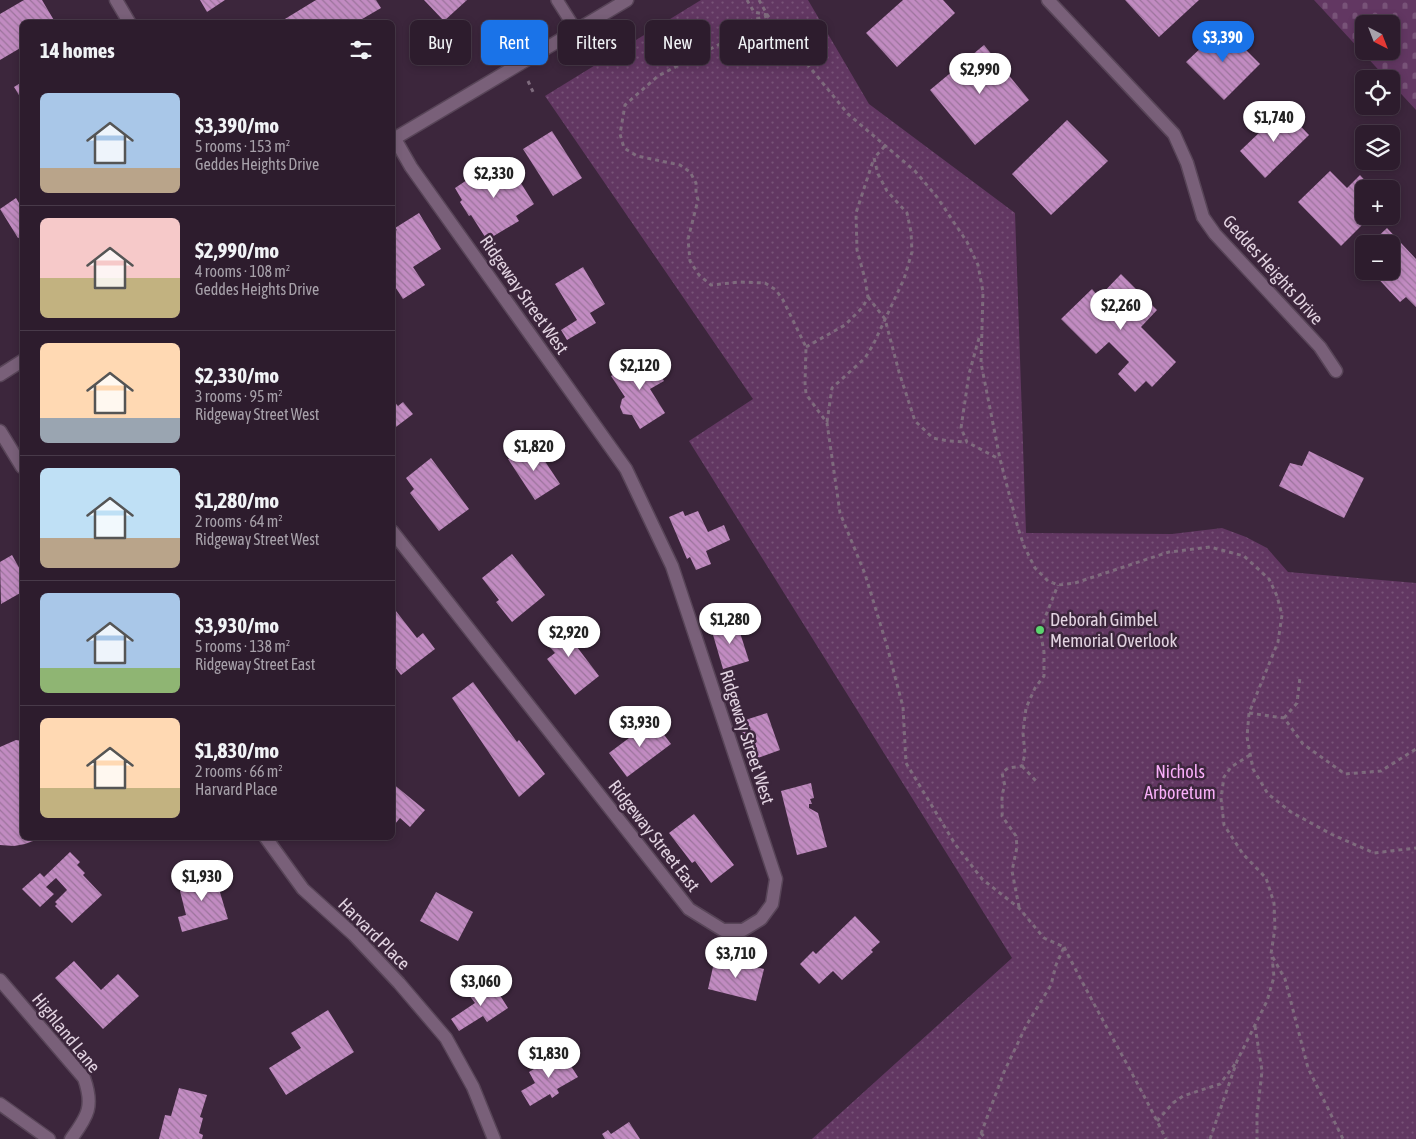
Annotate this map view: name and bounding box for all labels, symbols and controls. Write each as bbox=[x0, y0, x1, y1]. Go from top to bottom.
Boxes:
north arrow bbox=[1355, 15, 1400, 60]
map controls bbox=[1355, 15, 1400, 280]
chip: Buy bbox=[410, 20, 471, 65]
chip: Rent bbox=[481, 20, 548, 65]
chip: Filters bbox=[558, 20, 635, 65]
chip: New bbox=[645, 20, 710, 65]
chip: Apartment bbox=[720, 20, 827, 65]
pin: $3,390 bbox=[1182, 20, 1264, 63]
text: $3,390 bbox=[1203, 28, 1243, 46]
icon: filters bbox=[347, 36, 375, 64]
text: 14 homes bbox=[40, 38, 115, 62]
pin: $2,990 bbox=[939, 52, 1021, 95]
text: $2,990 bbox=[960, 60, 1000, 78]
button: locate bbox=[1355, 70, 1400, 115]
pin: $1,740 bbox=[1233, 100, 1315, 143]
text: $1,740 bbox=[1254, 108, 1294, 126]
icon: home bbox=[80, 113, 140, 173]
text: $3,390/mo bbox=[195, 113, 279, 137]
button: layers bbox=[1355, 125, 1400, 170]
text: 5 rooms · 153 m² bbox=[195, 137, 290, 155]
text: Geddes Heights Drive bbox=[195, 155, 319, 173]
pin: $2,330 bbox=[453, 156, 535, 199]
text: $2,330 bbox=[474, 164, 514, 182]
button: + bbox=[1355, 180, 1400, 225]
street label: Geddes Heights Drive bbox=[1219, 211, 1328, 329]
street label: Ridgeway Street West bbox=[476, 231, 573, 358]
button: − bbox=[1355, 235, 1400, 280]
icon: home bbox=[80, 238, 140, 298]
text: $2,990/mo bbox=[195, 238, 279, 262]
text: 4 rooms · 108 m² bbox=[195, 262, 290, 280]
text: Geddes Heights Drive bbox=[195, 280, 319, 298]
pin: $2,260 bbox=[1080, 288, 1162, 331]
text: $2,260 bbox=[1101, 296, 1141, 314]
pin: $2,120 bbox=[599, 348, 681, 391]
text: $2,120 bbox=[620, 356, 660, 374]
icon: home bbox=[80, 363, 140, 423]
text: $2,330/mo bbox=[195, 363, 279, 387]
text: 3 rooms · 95 m² bbox=[195, 387, 283, 405]
text: Ridgeway Street West bbox=[195, 405, 319, 423]
pin: $1,820 bbox=[493, 430, 575, 472]
text: $1,820 bbox=[514, 437, 554, 455]
icon: home bbox=[80, 488, 140, 548]
text: $1,280/mo bbox=[195, 488, 279, 512]
text: 2 rooms · 64 m² bbox=[195, 512, 283, 530]
text: Ridgeway Street West bbox=[195, 530, 319, 548]
pin: $1,280 bbox=[689, 602, 771, 645]
place label: Deborah Gimbel Memorial Overlook bbox=[1050, 609, 1177, 651]
text: $1,280 bbox=[710, 610, 750, 628]
icon: home bbox=[80, 613, 140, 673]
text: $3,930/mo bbox=[195, 613, 279, 637]
pin: $2,920 bbox=[528, 616, 610, 658]
text: $2,920 bbox=[549, 623, 589, 641]
marker: Deborah Gimbel Memorial Overlook bbox=[1034, 624, 1046, 636]
text: 5 rooms · 138 m² bbox=[195, 637, 290, 655]
text: Ridgeway Street East bbox=[195, 655, 315, 673]
street label: Ridgeway Street West bbox=[716, 667, 779, 807]
pin: $3,930 bbox=[599, 706, 681, 748]
text: $3,930 bbox=[620, 713, 660, 731]
icon: home bbox=[80, 738, 140, 798]
text: $1,830/mo bbox=[195, 738, 279, 762]
park label: Nichols Arboretum bbox=[1144, 761, 1216, 803]
text: 2 rooms · 66 m² bbox=[195, 762, 283, 780]
street label: Ridgeway Street East bbox=[604, 776, 704, 896]
text: Harvard Place bbox=[195, 780, 278, 798]
pin: $1,930 bbox=[161, 860, 243, 902]
text: $1,930 bbox=[182, 867, 222, 885]
street label: Harvard Place bbox=[334, 893, 415, 974]
pin: $3,710 bbox=[695, 936, 777, 979]
text: $3,710 bbox=[716, 944, 756, 962]
pin: $3,060 bbox=[440, 964, 522, 1007]
text: $3,060 bbox=[461, 972, 501, 990]
street label: Highland Lane bbox=[28, 989, 105, 1077]
pin: $1,830 bbox=[508, 1036, 590, 1079]
text: $1,830 bbox=[529, 1044, 569, 1062]

